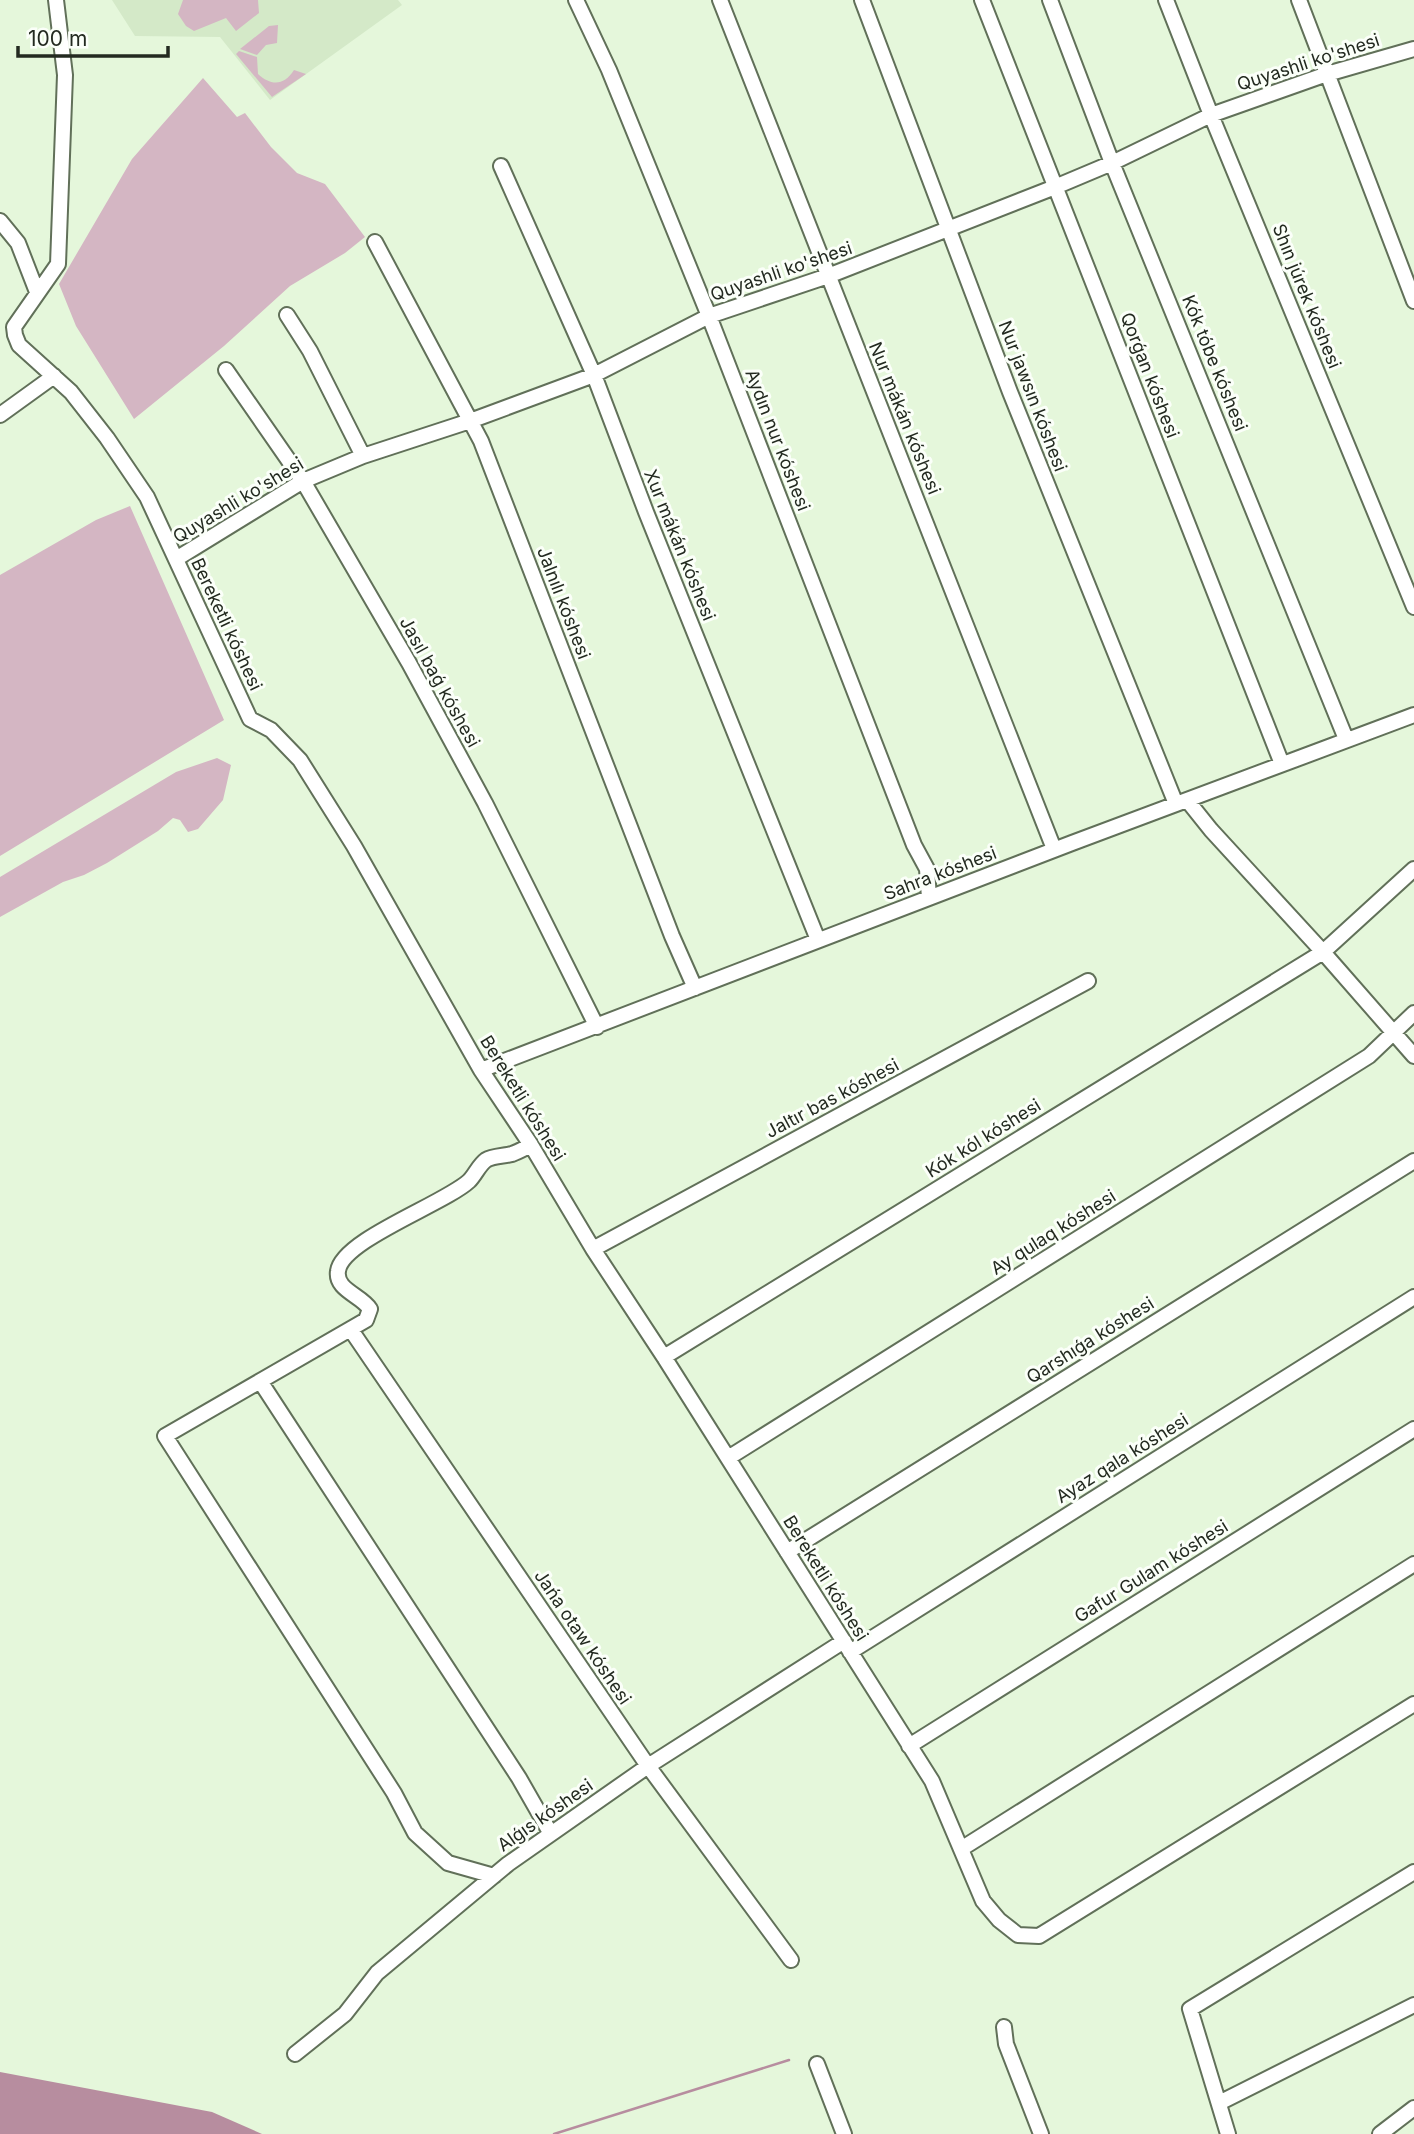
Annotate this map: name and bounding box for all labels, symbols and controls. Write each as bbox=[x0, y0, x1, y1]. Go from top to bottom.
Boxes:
scale bar bbox=[18, 14, 168, 58]
text: 100 m bbox=[28, 26, 87, 51]
street label: Quyashli ko'shesi bbox=[1234, 29, 1382, 95]
street label: Shın júrek kóshesi bbox=[1268, 221, 1346, 371]
street label: Quyashli ko'shesi bbox=[707, 237, 855, 305]
street label: Kók tóbe kóshesi bbox=[1178, 292, 1252, 434]
street label: Qorǵan kóshesi bbox=[1116, 309, 1184, 441]
street label: Nur jawsın kóshesi bbox=[995, 318, 1071, 474]
street label: Nur mákán kóshesi bbox=[865, 339, 945, 497]
street label: Aydın nur kóshesi bbox=[741, 366, 815, 514]
street label: Quyashli ko'shesi bbox=[169, 453, 307, 547]
street label: Xur mákán kóshesi bbox=[640, 466, 720, 624]
street label: Jalnılı kóshesi bbox=[533, 544, 595, 662]
street label: Bereketli kóshesi bbox=[187, 554, 267, 694]
street label: Jasıl baǵ kóshesi bbox=[395, 613, 485, 751]
street label: Sahra kóshesi bbox=[881, 842, 999, 904]
street label: Bereketli kóshesi bbox=[476, 1032, 570, 1164]
street label: Jaltır bas kóshesi bbox=[762, 1054, 902, 1142]
street label: Kók kól kóshesi bbox=[922, 1094, 1044, 1182]
street label: Ay qulaq kóshesi bbox=[987, 1185, 1119, 1279]
street label: Qarshıǵa kóshesi bbox=[1022, 1292, 1158, 1388]
street label: Ayaz qala kóshesi bbox=[1052, 1409, 1192, 1507]
street label: Bereketli kóshesi bbox=[779, 1512, 873, 1644]
street label: Gafur Gulam kóshesi bbox=[1070, 1515, 1232, 1627]
street label: Jańa otaw kóshesi bbox=[530, 1566, 636, 1708]
street label: Alǵıs kóshesi bbox=[493, 1774, 597, 1856]

